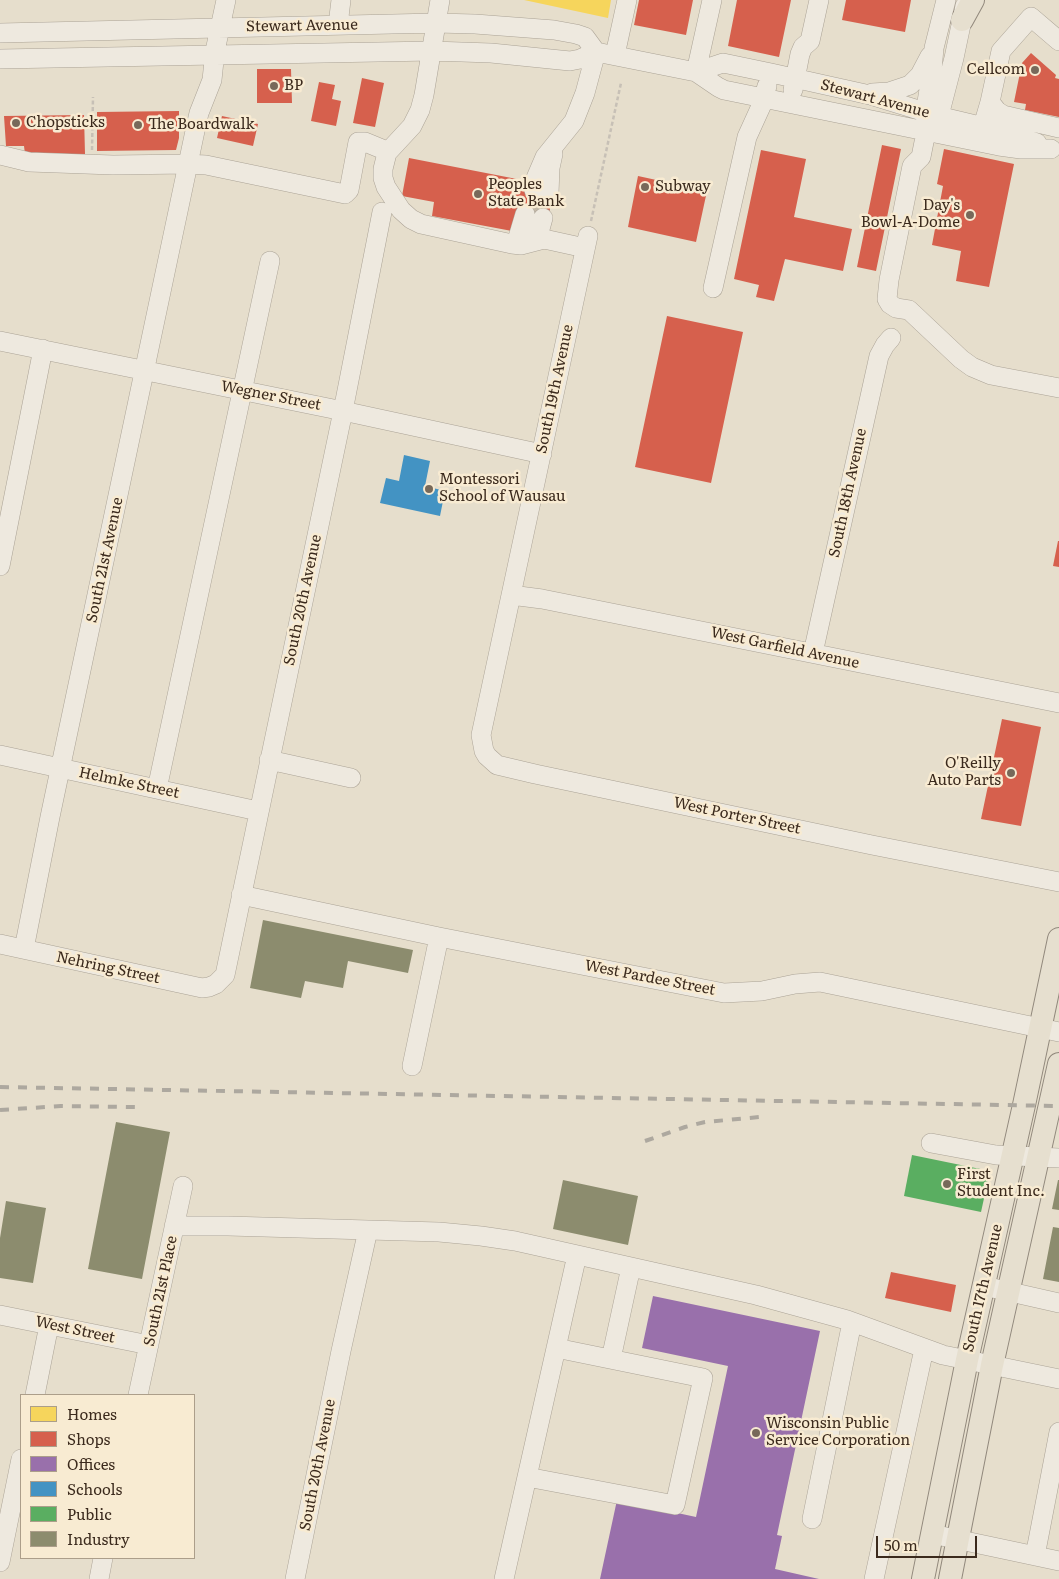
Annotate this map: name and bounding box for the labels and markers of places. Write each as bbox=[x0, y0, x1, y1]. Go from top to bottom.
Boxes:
place label: Cellcom bbox=[966, 61, 1025, 79]
marker: Cellcom bbox=[1029, 64, 1041, 76]
place label: BP bbox=[284, 77, 303, 95]
marker: BP bbox=[268, 80, 280, 92]
place label: Chopsticks bbox=[26, 114, 105, 132]
place label: The Boardwalk bbox=[148, 116, 255, 134]
marker: Chopsticks bbox=[10, 117, 22, 129]
marker: The Boardwalk bbox=[132, 119, 144, 131]
place label: Peoples State Bank bbox=[488, 176, 564, 211]
place label: Subway bbox=[655, 178, 711, 196]
marker: Subway bbox=[639, 181, 651, 193]
marker: Peoples State Bank bbox=[472, 188, 484, 200]
place label: Day's Bowl-A-Dome bbox=[861, 197, 960, 232]
marker: Day's Bowl-A-Dome bbox=[964, 209, 976, 221]
place label: Montessori School of Wausau bbox=[439, 471, 566, 506]
marker: Montessori School of Wausau bbox=[423, 483, 435, 495]
place label: O'Reilly Auto Parts bbox=[927, 755, 1001, 790]
marker: O'Reilly Auto Parts bbox=[1005, 767, 1017, 779]
place label: First Student Inc. bbox=[957, 1166, 1045, 1201]
marker: First Student Inc. bbox=[941, 1178, 953, 1190]
place label: Wisconsin Public Service Corporation bbox=[766, 1415, 910, 1450]
marker: Wisconsin Public Service Corporation bbox=[750, 1427, 762, 1439]

